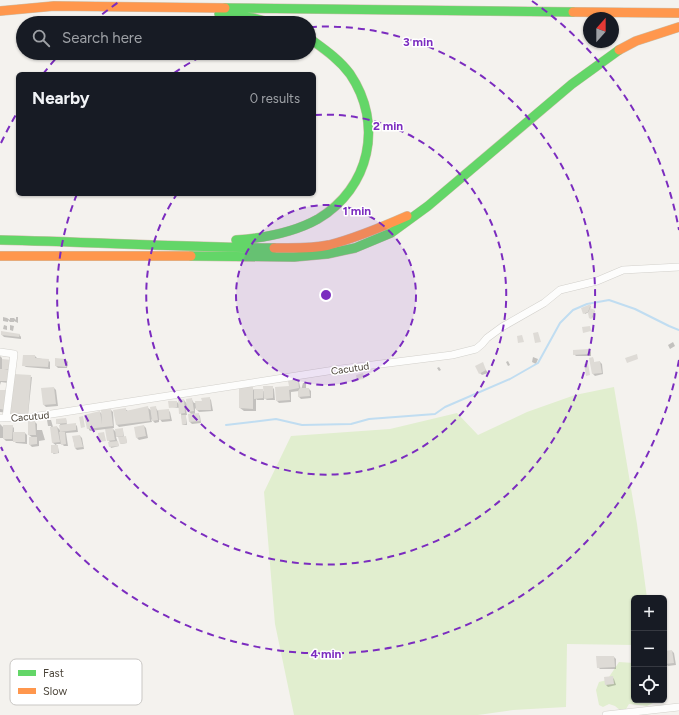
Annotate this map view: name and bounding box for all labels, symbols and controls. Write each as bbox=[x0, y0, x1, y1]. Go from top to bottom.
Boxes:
north arrow bbox=[583, 12, 619, 48]
search box bbox=[16, 16, 316, 60]
icon: search bbox=[30, 27, 52, 49]
text: Search here bbox=[62, 29, 142, 47]
text: 3 min bbox=[403, 35, 433, 49]
text: Nearby bbox=[32, 88, 90, 108]
text: 0 results bbox=[250, 91, 300, 106]
text: 2 min bbox=[373, 119, 403, 133]
text: 1 min bbox=[343, 204, 371, 218]
centre of rings bbox=[319, 288, 333, 302]
street label: Cacutud bbox=[330, 359, 370, 378]
street label: Cacutud bbox=[10, 408, 50, 425]
map controls bbox=[631, 595, 667, 703]
button: + bbox=[631, 595, 667, 631]
button: − bbox=[631, 631, 667, 667]
text: 4 min bbox=[311, 647, 342, 661]
legend bbox=[10, 659, 142, 705]
text: Fast bbox=[43, 667, 64, 680]
button: locate bbox=[631, 667, 667, 703]
text: Slow bbox=[43, 685, 67, 698]

